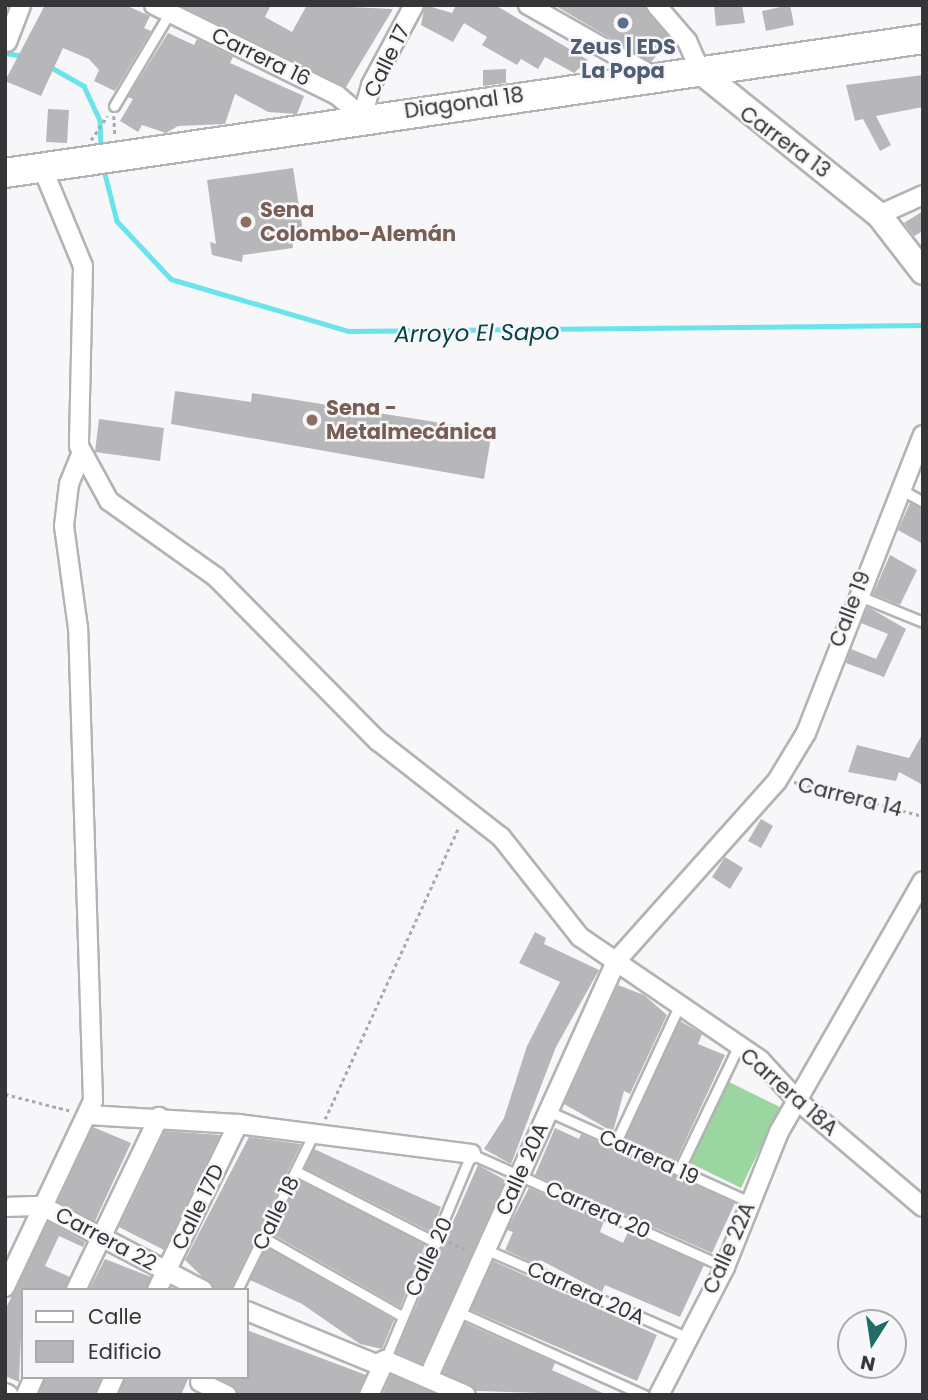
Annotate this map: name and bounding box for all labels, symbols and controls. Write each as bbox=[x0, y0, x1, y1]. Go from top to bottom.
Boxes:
marker: Zeus | EDS La Popa bbox=[615, 15, 631, 31]
street label: Calle 17 bbox=[359, 21, 415, 101]
street label: Carrera 16 bbox=[207, 22, 315, 92]
place label: Zeus | EDS La Popa bbox=[570, 34, 676, 84]
street label: Diagonal 18 bbox=[403, 82, 525, 124]
street label: Carrera 13 bbox=[735, 101, 835, 183]
place label: Sena Colombo-Alemán bbox=[260, 197, 456, 247]
marker: Sena Colombo-Alemán bbox=[238, 214, 254, 230]
water label: Arroyo El Sapo bbox=[394, 318, 560, 348]
place label: Sena - Metalmecánica bbox=[326, 395, 497, 445]
marker: Sena - Metalmecánica bbox=[304, 412, 320, 428]
street label: Calle 19 bbox=[824, 567, 876, 651]
street label: Carrera 14 bbox=[795, 772, 905, 822]
street label: Carrera 18A bbox=[735, 1043, 843, 1141]
street label: Calle 20A bbox=[490, 1119, 554, 1219]
street label: Carrera 19 bbox=[595, 1124, 703, 1190]
street label: Calle 17D bbox=[166, 1160, 230, 1254]
street label: Calle 18 bbox=[247, 1172, 305, 1254]
street label: Carrera 20 bbox=[542, 1176, 654, 1244]
street label: Calle 22A bbox=[698, 1198, 760, 1298]
street label: Carrera 22 bbox=[51, 1202, 161, 1276]
street label: Calle 20 bbox=[400, 1213, 458, 1301]
street label: Carrera 20A bbox=[523, 1256, 649, 1330]
legend bbox=[21, 1288, 248, 1379]
text: Calle bbox=[88, 1302, 142, 1331]
north arrow bbox=[837, 1309, 907, 1379]
text: Edificio bbox=[88, 1337, 162, 1366]
text: N bbox=[858, 1348, 878, 1378]

